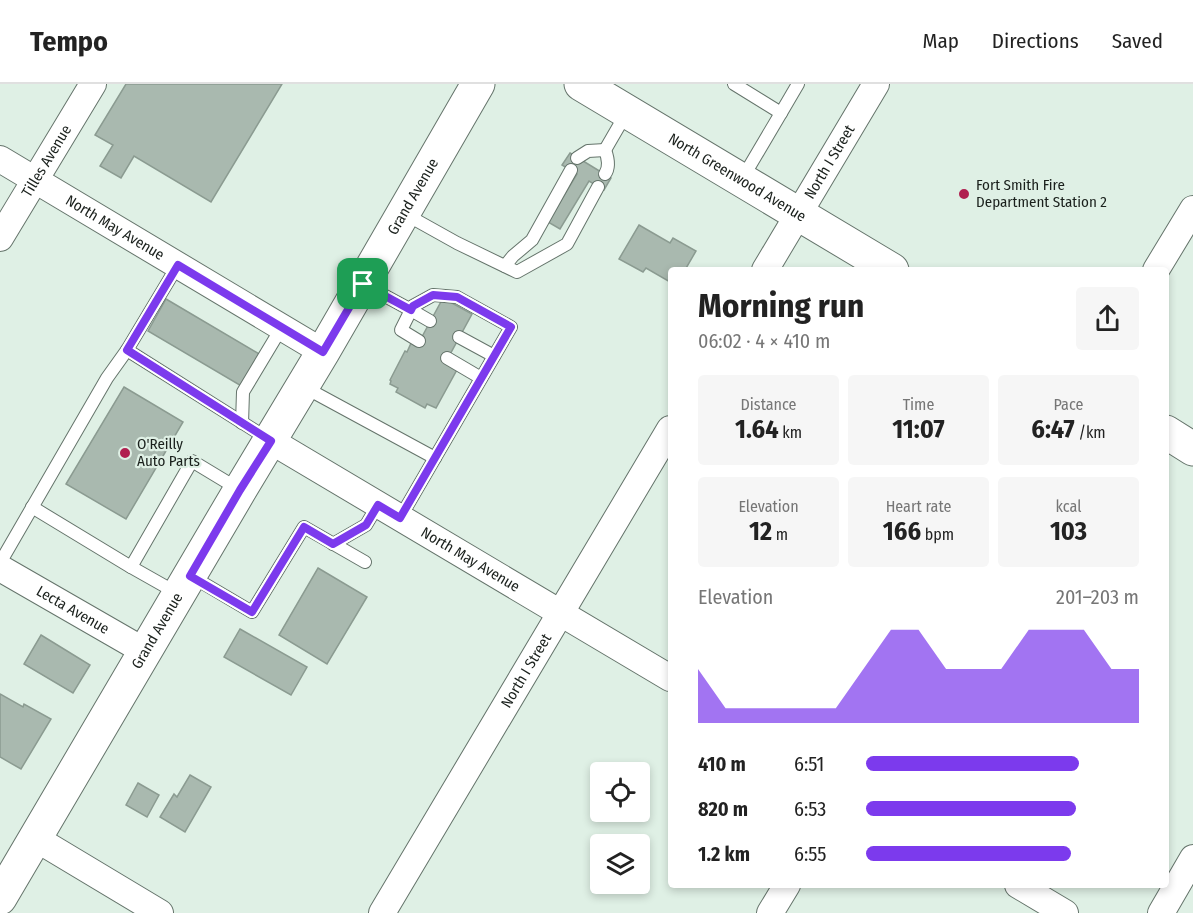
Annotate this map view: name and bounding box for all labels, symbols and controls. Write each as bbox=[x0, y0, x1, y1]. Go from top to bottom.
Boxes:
text: Tempo bbox=[30, 25, 108, 58]
text: Map bbox=[922, 28, 959, 54]
text: Directions bbox=[992, 28, 1079, 54]
text: Saved bbox=[1112, 28, 1163, 54]
street label: North I Street bbox=[801, 121, 859, 202]
street label: Tilles Avenue bbox=[18, 122, 75, 200]
street label: North Greenwood Avenue bbox=[665, 129, 809, 225]
street label: Grand Avenue bbox=[384, 155, 442, 238]
place label: Fort Smith Fire Department Station 2 bbox=[976, 176, 1107, 211]
marker: Fort Smith Fire Department Station 2 bbox=[957, 187, 971, 201]
street label: North May Avenue bbox=[62, 191, 168, 264]
pin bbox=[337, 258, 388, 309]
icon: arrive bbox=[346, 267, 379, 300]
text: Morning run bbox=[698, 286, 864, 326]
button: share bbox=[1076, 287, 1139, 350]
text: 06:02 · 4 × 410 m bbox=[698, 329, 830, 353]
text: Distance bbox=[740, 395, 797, 414]
text: Time bbox=[903, 395, 934, 414]
text: Pace bbox=[1054, 395, 1083, 414]
text: 1.64 bbox=[735, 414, 779, 445]
text: 11:07 bbox=[892, 414, 945, 445]
text: 6:47 bbox=[1031, 414, 1075, 445]
text: km bbox=[779, 423, 802, 442]
text: /km bbox=[1075, 423, 1106, 442]
place label: O'Reilly Auto Parts bbox=[137, 435, 200, 470]
marker: O'Reilly Auto Parts bbox=[118, 446, 132, 460]
text: Elevation bbox=[738, 497, 799, 516]
text: Heart rate bbox=[886, 497, 951, 516]
text: kcal bbox=[1056, 497, 1081, 516]
text: 12 bbox=[749, 516, 772, 547]
text: 166 bbox=[883, 516, 921, 547]
text: 103 bbox=[1050, 516, 1087, 547]
street label: North May Avenue bbox=[418, 523, 523, 596]
text: m bbox=[772, 525, 788, 544]
text: bpm bbox=[921, 525, 954, 544]
street label: Lecta Avenue bbox=[33, 582, 112, 638]
text: Elevation bbox=[698, 585, 773, 609]
text: 201–203 m bbox=[1056, 585, 1139, 609]
street label: Grand Avenue bbox=[128, 589, 187, 672]
street label: North I Street bbox=[497, 630, 555, 711]
text: 410 m bbox=[698, 752, 746, 776]
text: 6:51 bbox=[794, 752, 824, 776]
map controls bbox=[590, 762, 650, 894]
button: locate bbox=[590, 762, 650, 822]
text: 820 m bbox=[698, 797, 748, 821]
text: 6:53 bbox=[794, 797, 826, 821]
button: layers bbox=[590, 834, 650, 894]
text: 1.2 km bbox=[698, 842, 750, 866]
text: 6:55 bbox=[794, 842, 827, 866]

